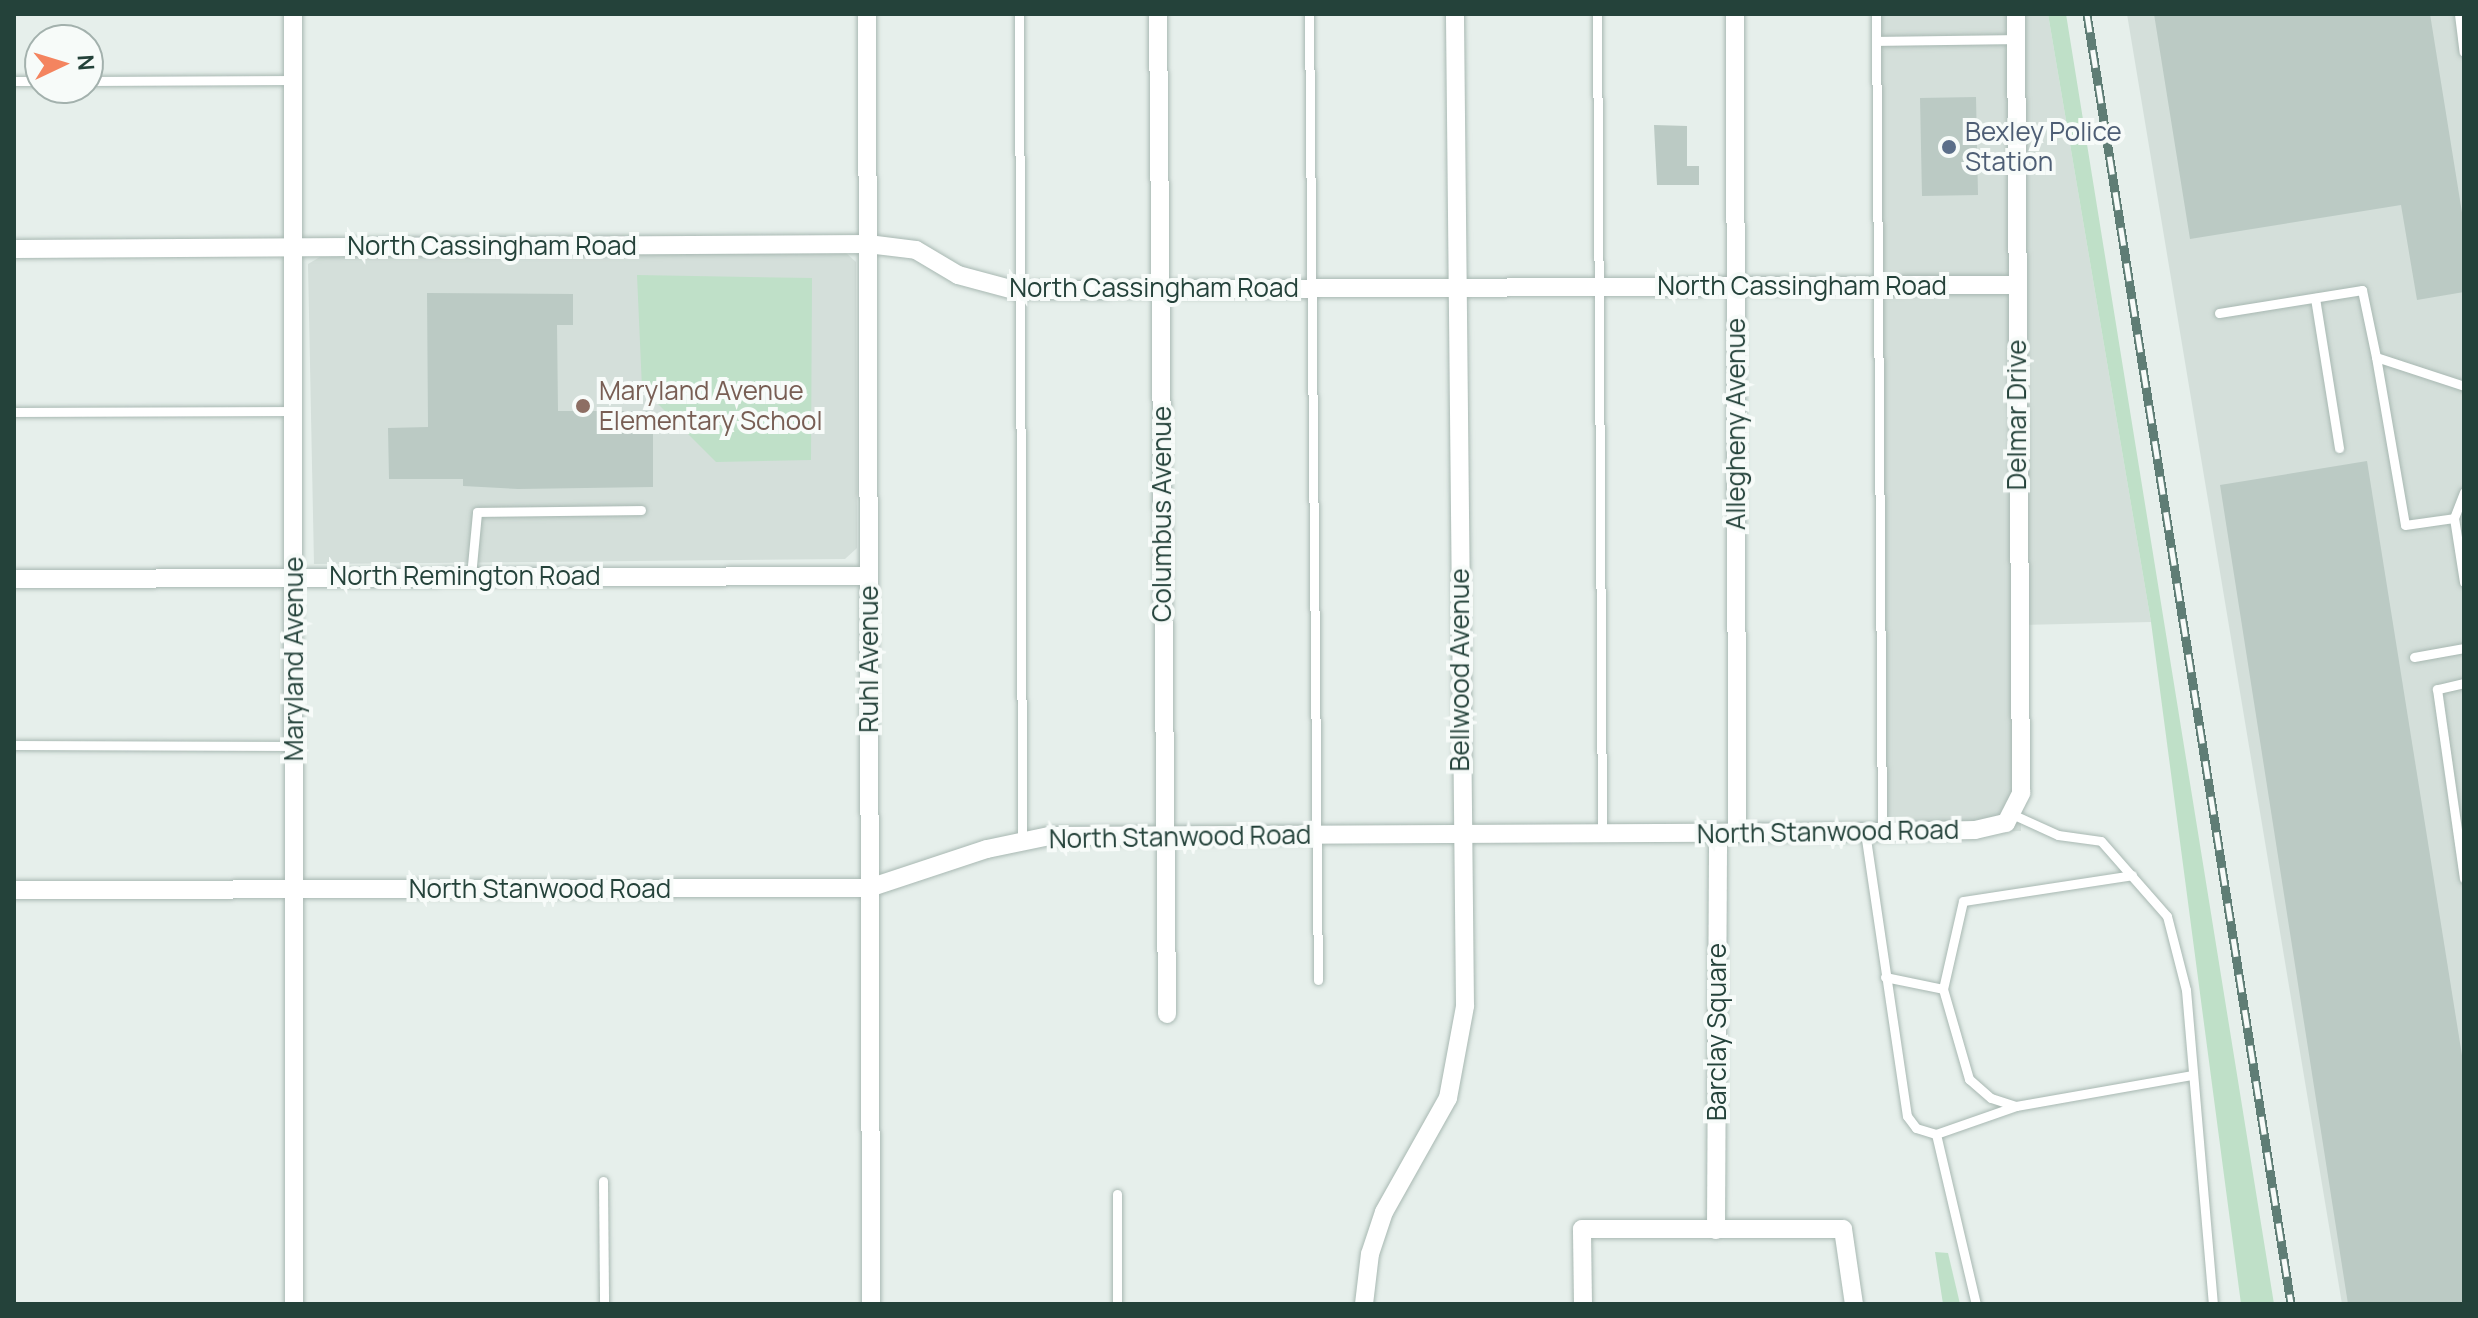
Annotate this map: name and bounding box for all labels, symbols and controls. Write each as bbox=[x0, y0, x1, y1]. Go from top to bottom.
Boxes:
north arrow bbox=[24, 24, 104, 104]
text: N bbox=[70, 54, 101, 71]
place label: Bexley Police Station bbox=[1965, 116, 2122, 178]
marker: Bexley Police Station bbox=[1940, 138, 1958, 156]
street label: North Cassingham Road bbox=[347, 230, 637, 262]
street label: North Cassingham Road bbox=[1657, 270, 1947, 302]
street label: North Cassingham Road bbox=[1009, 272, 1299, 304]
street label: Allegheny Avenue bbox=[1720, 318, 1752, 530]
street label: Delmar Drive bbox=[2001, 340, 2033, 490]
place label: Maryland Avenue Elementary School bbox=[599, 375, 823, 436]
marker: Maryland Avenue Elementary School bbox=[574, 397, 592, 415]
street label: Columbus Avenue bbox=[1146, 406, 1178, 622]
street label: Maryland Avenue bbox=[278, 557, 310, 761]
street label: North Remington Road bbox=[329, 560, 601, 592]
street label: Bellwood Avenue bbox=[1444, 568, 1476, 772]
street label: Ruhl Avenue bbox=[853, 585, 885, 733]
street label: North Stanwood Road bbox=[1697, 814, 1959, 850]
street label: North Stanwood Road bbox=[1049, 819, 1311, 855]
street label: North Stanwood Road bbox=[409, 873, 671, 905]
street label: Barclay Square bbox=[1701, 943, 1733, 1121]

